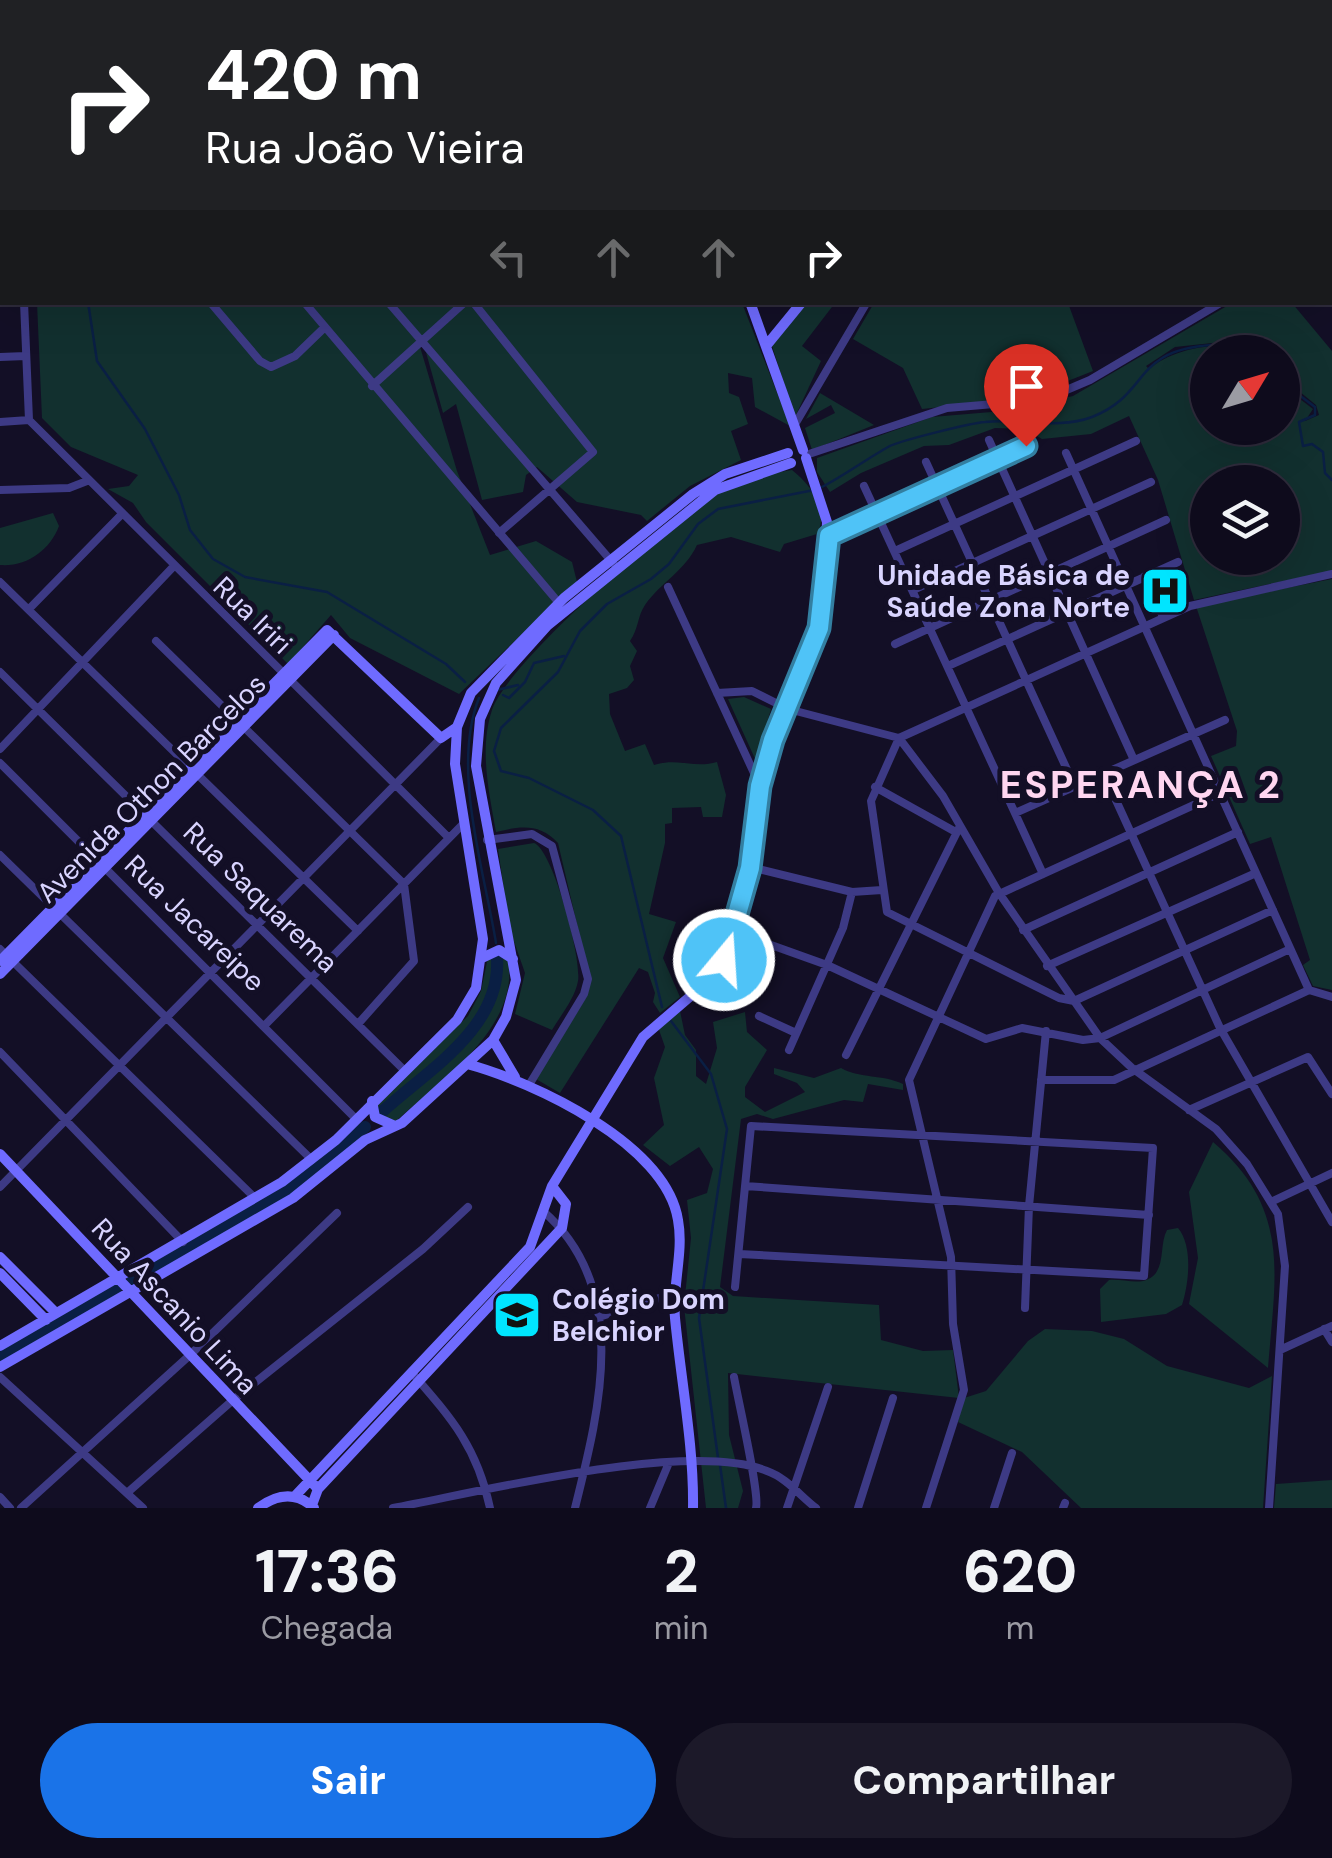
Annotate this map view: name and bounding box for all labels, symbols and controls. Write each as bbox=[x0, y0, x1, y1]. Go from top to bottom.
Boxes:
text: 420 m bbox=[205, 30, 422, 121]
icon: right bbox=[40, 40, 170, 170]
text: Rua João Vieira bbox=[205, 118, 525, 177]
icon: left bbox=[481, 230, 536, 285]
icon: ahead bbox=[586, 230, 641, 285]
icon: ahead bbox=[691, 230, 746, 285]
icon: right bbox=[796, 230, 851, 285]
north arrow bbox=[1190, 335, 1300, 445]
map controls bbox=[1190, 335, 1300, 575]
pin bbox=[984, 344, 1069, 447]
icon: arrive bbox=[999, 359, 1054, 414]
button: layers bbox=[1190, 465, 1300, 575]
place label: Unidade Básica de Saúde Zona Norte bbox=[877, 557, 1130, 626]
hospital icon: Unidade Básica de Saúde Zona Norte bbox=[1139, 565, 1191, 617]
street label: Rua Iriri bbox=[205, 569, 300, 662]
street label: Avenida Othon Barcelos bbox=[29, 666, 274, 911]
district label: ESPERANÇA 2 bbox=[1000, 760, 1282, 810]
street label: Rua Saquarema bbox=[175, 814, 346, 981]
street label: Rua Jacareipe bbox=[116, 847, 273, 1000]
position arrow bbox=[672, 908, 776, 1012]
street label: Rua Ascanio Lima bbox=[83, 1210, 266, 1402]
place label: Colégio Dom Belchior bbox=[552, 1281, 725, 1350]
school or university icon: Colégio Dom Belchior bbox=[491, 1289, 543, 1341]
text: 17:36 bbox=[255, 1532, 399, 1611]
text: 2 bbox=[664, 1532, 698, 1611]
text: 620 bbox=[963, 1532, 1077, 1611]
text: Chegada bbox=[261, 1607, 393, 1649]
text: min bbox=[654, 1607, 708, 1649]
text: m bbox=[1006, 1607, 1034, 1649]
button: Sair bbox=[40, 1723, 656, 1838]
button: Compartilhar bbox=[676, 1723, 1292, 1838]

